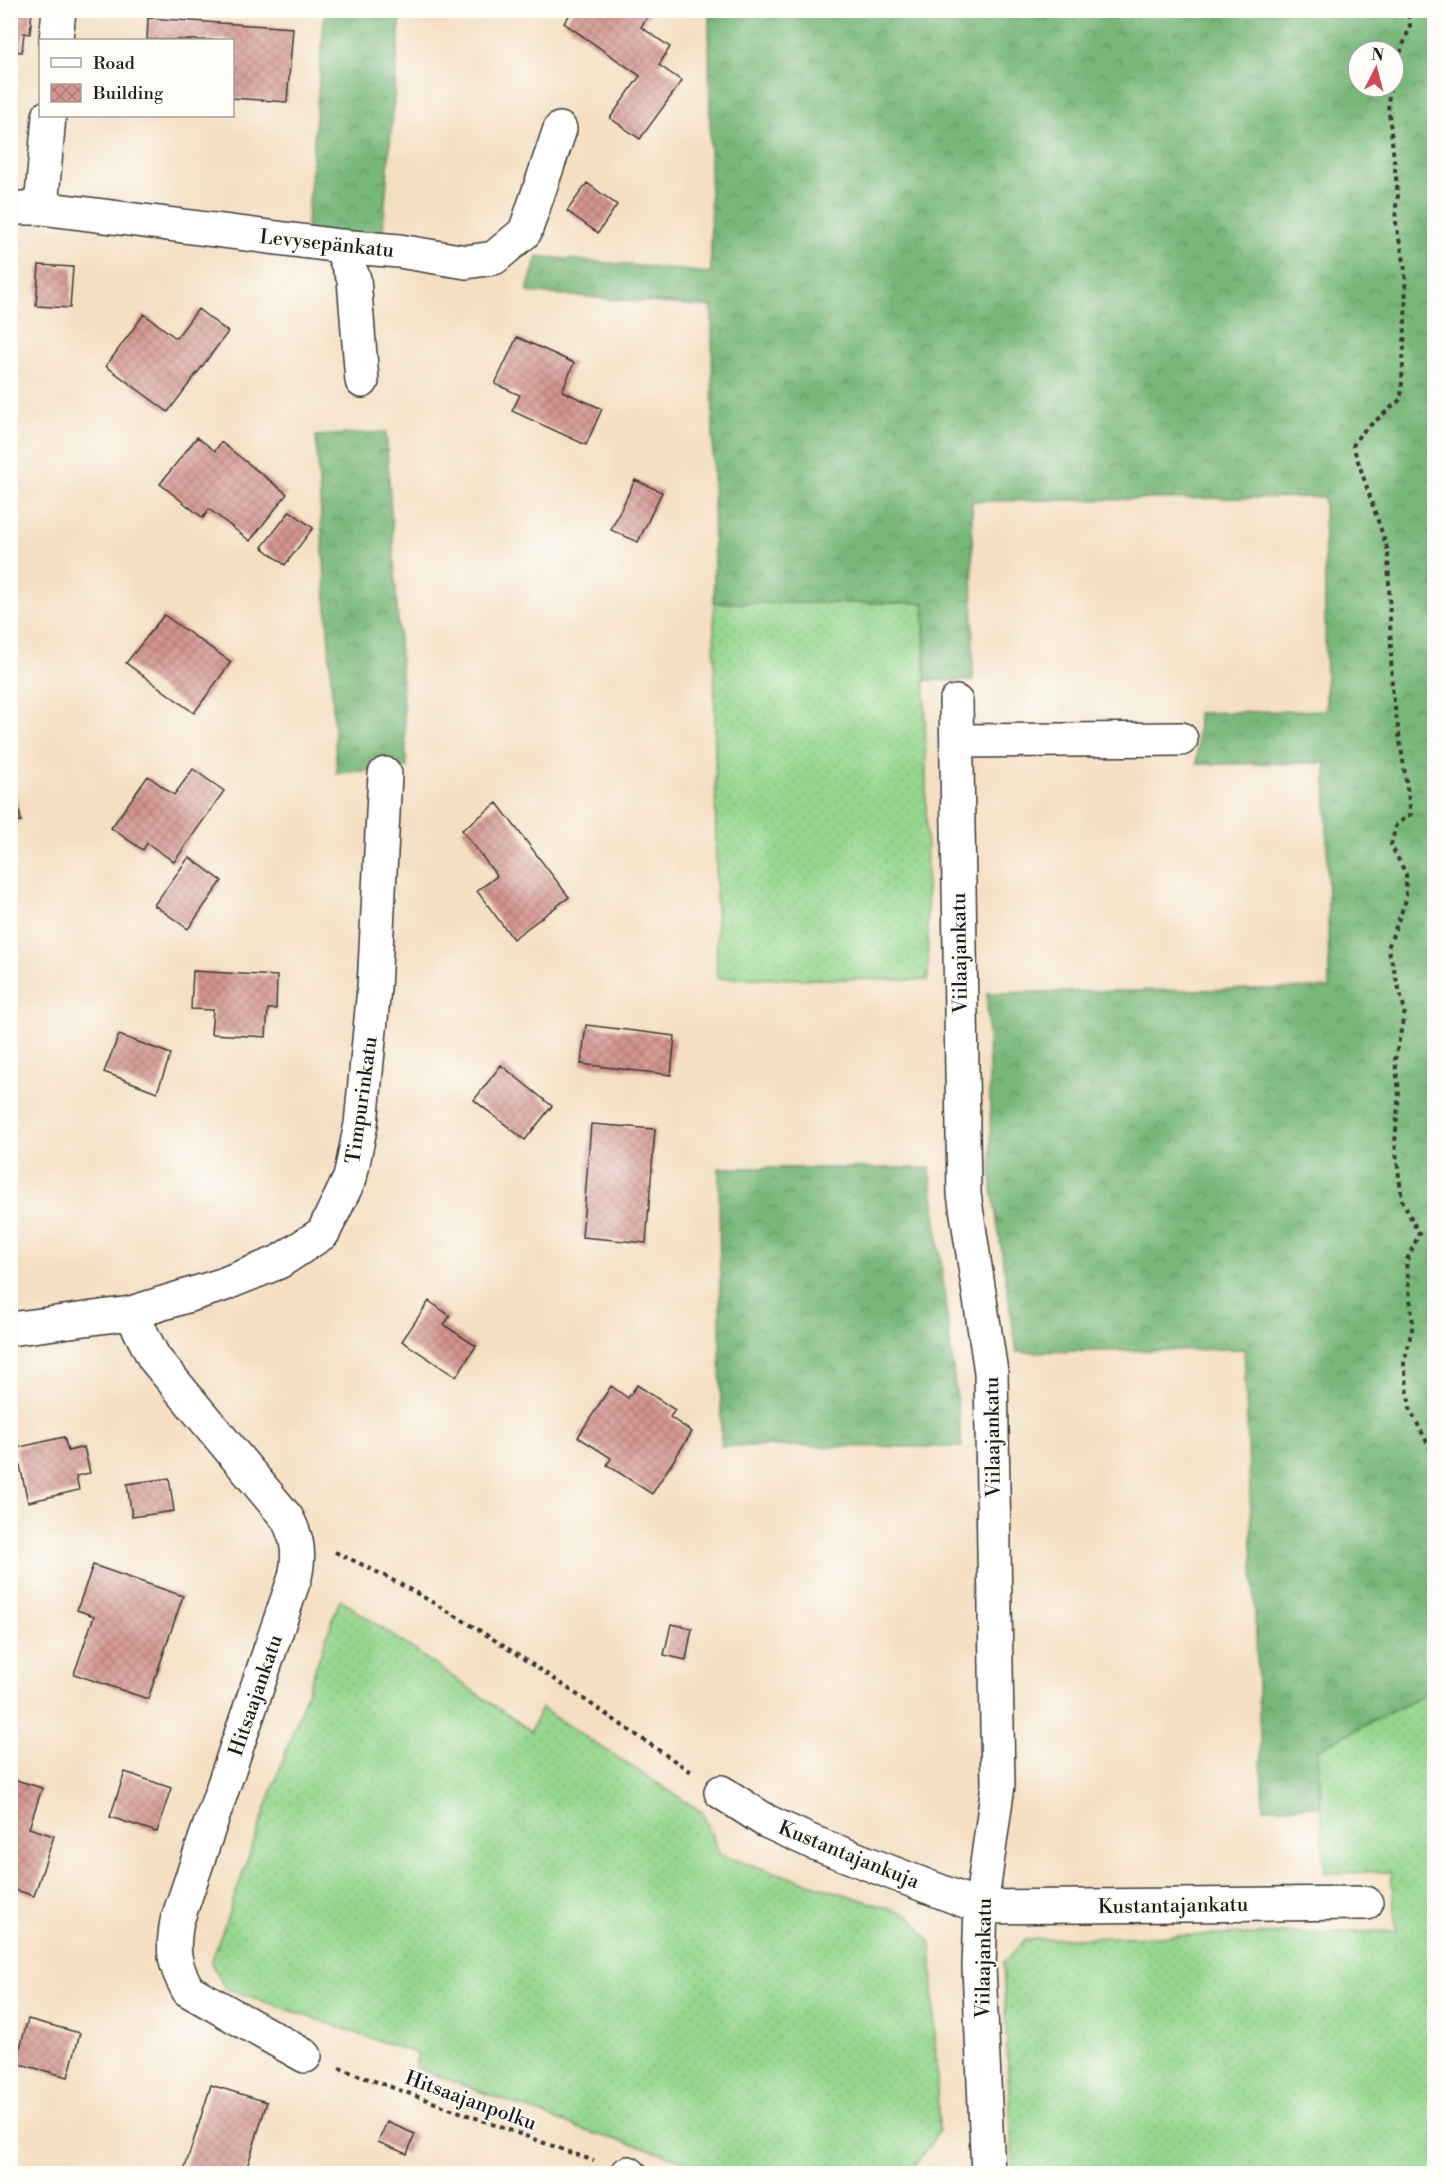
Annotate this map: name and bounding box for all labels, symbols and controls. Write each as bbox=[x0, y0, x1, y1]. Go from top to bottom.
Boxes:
legend bbox=[39, 39, 234, 117]
north arrow bbox=[1346, 39, 1406, 99]
text: N bbox=[1370, 44, 1385, 66]
text: Road bbox=[93, 52, 136, 75]
text: Building bbox=[92, 82, 164, 105]
street label: Levysepänkatu bbox=[258, 225, 396, 264]
street label: Viilaajankatu bbox=[947, 892, 974, 1015]
street label: Timpurinkatu bbox=[341, 1034, 384, 1165]
street label: Viilaajankatu bbox=[980, 1376, 1007, 1499]
street label: Hitsaajankatu bbox=[224, 1631, 289, 1759]
street label: Kustantajankuja bbox=[774, 1816, 923, 1895]
street label: Kustantajankatu bbox=[1098, 1893, 1249, 1920]
street label: Viilaajankatu bbox=[971, 1897, 998, 2020]
street label: Hitsaajanpolku bbox=[401, 2066, 540, 2137]

